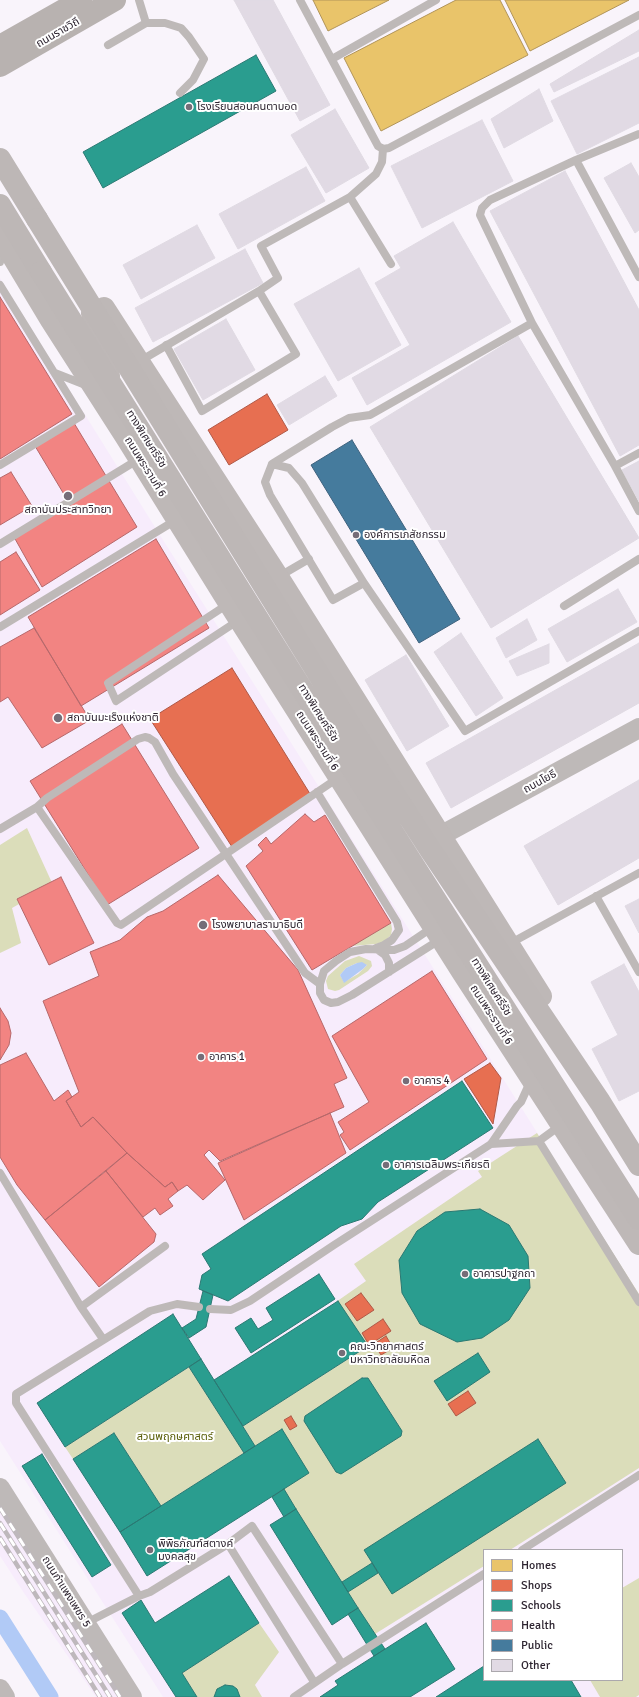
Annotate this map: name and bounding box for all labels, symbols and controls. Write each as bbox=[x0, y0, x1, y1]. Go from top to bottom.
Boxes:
street label: ถนนราชวิถี bbox=[34, 15, 82, 51]
place label: โรงเรียนสอนคนตาบอด bbox=[197, 100, 297, 114]
marker: โรงเรียนสอนคนตาบอด bbox=[184, 102, 194, 112]
street label: ทางพิเศษศรีรัช bbox=[123, 408, 169, 470]
street label: ถนนพระรามที่ 6 bbox=[121, 434, 169, 500]
marker: สถาบันประสาทวิทยา bbox=[62, 490, 74, 502]
place label: สถาบันประสาทวิทยา bbox=[24, 503, 112, 517]
place label: องค์การเภสัชกรรม bbox=[364, 528, 446, 542]
marker: องค์การเภสัชกรรม bbox=[351, 530, 361, 540]
street label: ทางพิเศษศรีรัช bbox=[295, 682, 341, 744]
street label: ถนนพระรามที่ 6 bbox=[293, 709, 341, 773]
place label: สถาบันมะเร็งแห่งชาติ bbox=[67, 711, 159, 725]
marker: สถาบันมะเร็งแห่งชาติ bbox=[52, 712, 64, 724]
street label: ถนนโยธี bbox=[521, 768, 559, 796]
place label: โรงพยาบาลรามาธิบดี bbox=[212, 918, 303, 932]
marker: โรงพยาบาลรามาธิบดี bbox=[197, 919, 209, 931]
street label: ทางพิเศษศรีรัช bbox=[468, 956, 514, 1018]
street label: ถนนพระรามที่ 6 bbox=[467, 983, 515, 1047]
place label: อาคาร 1 bbox=[209, 1050, 245, 1064]
marker: อาคาร 1 bbox=[196, 1052, 206, 1062]
place label: อาคาร 4 bbox=[414, 1074, 450, 1088]
marker: อาคาร 4 bbox=[401, 1076, 411, 1086]
place label: อาคารเฉลิมพระเกียรติ bbox=[394, 1158, 490, 1172]
marker: อาคารเฉลิมพระเกียรติ bbox=[381, 1160, 391, 1170]
place label: อาคารปาฐกถา bbox=[473, 1267, 535, 1281]
marker: อาคารปาฐกถา bbox=[460, 1269, 470, 1279]
place label: คณะวิทยาศาสตร์ มหาวิทยาลัยมหิดล bbox=[350, 1340, 430, 1366]
marker: คณะวิทยาศาสตร์ มหาวิทยาลัยมหิดล bbox=[337, 1348, 347, 1358]
park label: สวนพฤกษศาสตร์ bbox=[137, 1430, 213, 1444]
place label: พิพิธภัณฑ์สตางค์ มงคลสุข bbox=[158, 1537, 233, 1563]
marker: พิพิธภัณฑ์สตางค์ มงคลสุข bbox=[145, 1545, 155, 1555]
legend bbox=[483, 1549, 623, 1681]
street label: ถนนกำแพงเพชร 5 bbox=[39, 1554, 93, 1630]
text: Homes bbox=[521, 1558, 556, 1573]
text: Shops bbox=[521, 1578, 552, 1593]
text: Schools bbox=[521, 1598, 561, 1613]
text: Health bbox=[521, 1618, 555, 1633]
text: Public bbox=[521, 1638, 553, 1653]
text: Other bbox=[521, 1658, 550, 1673]

